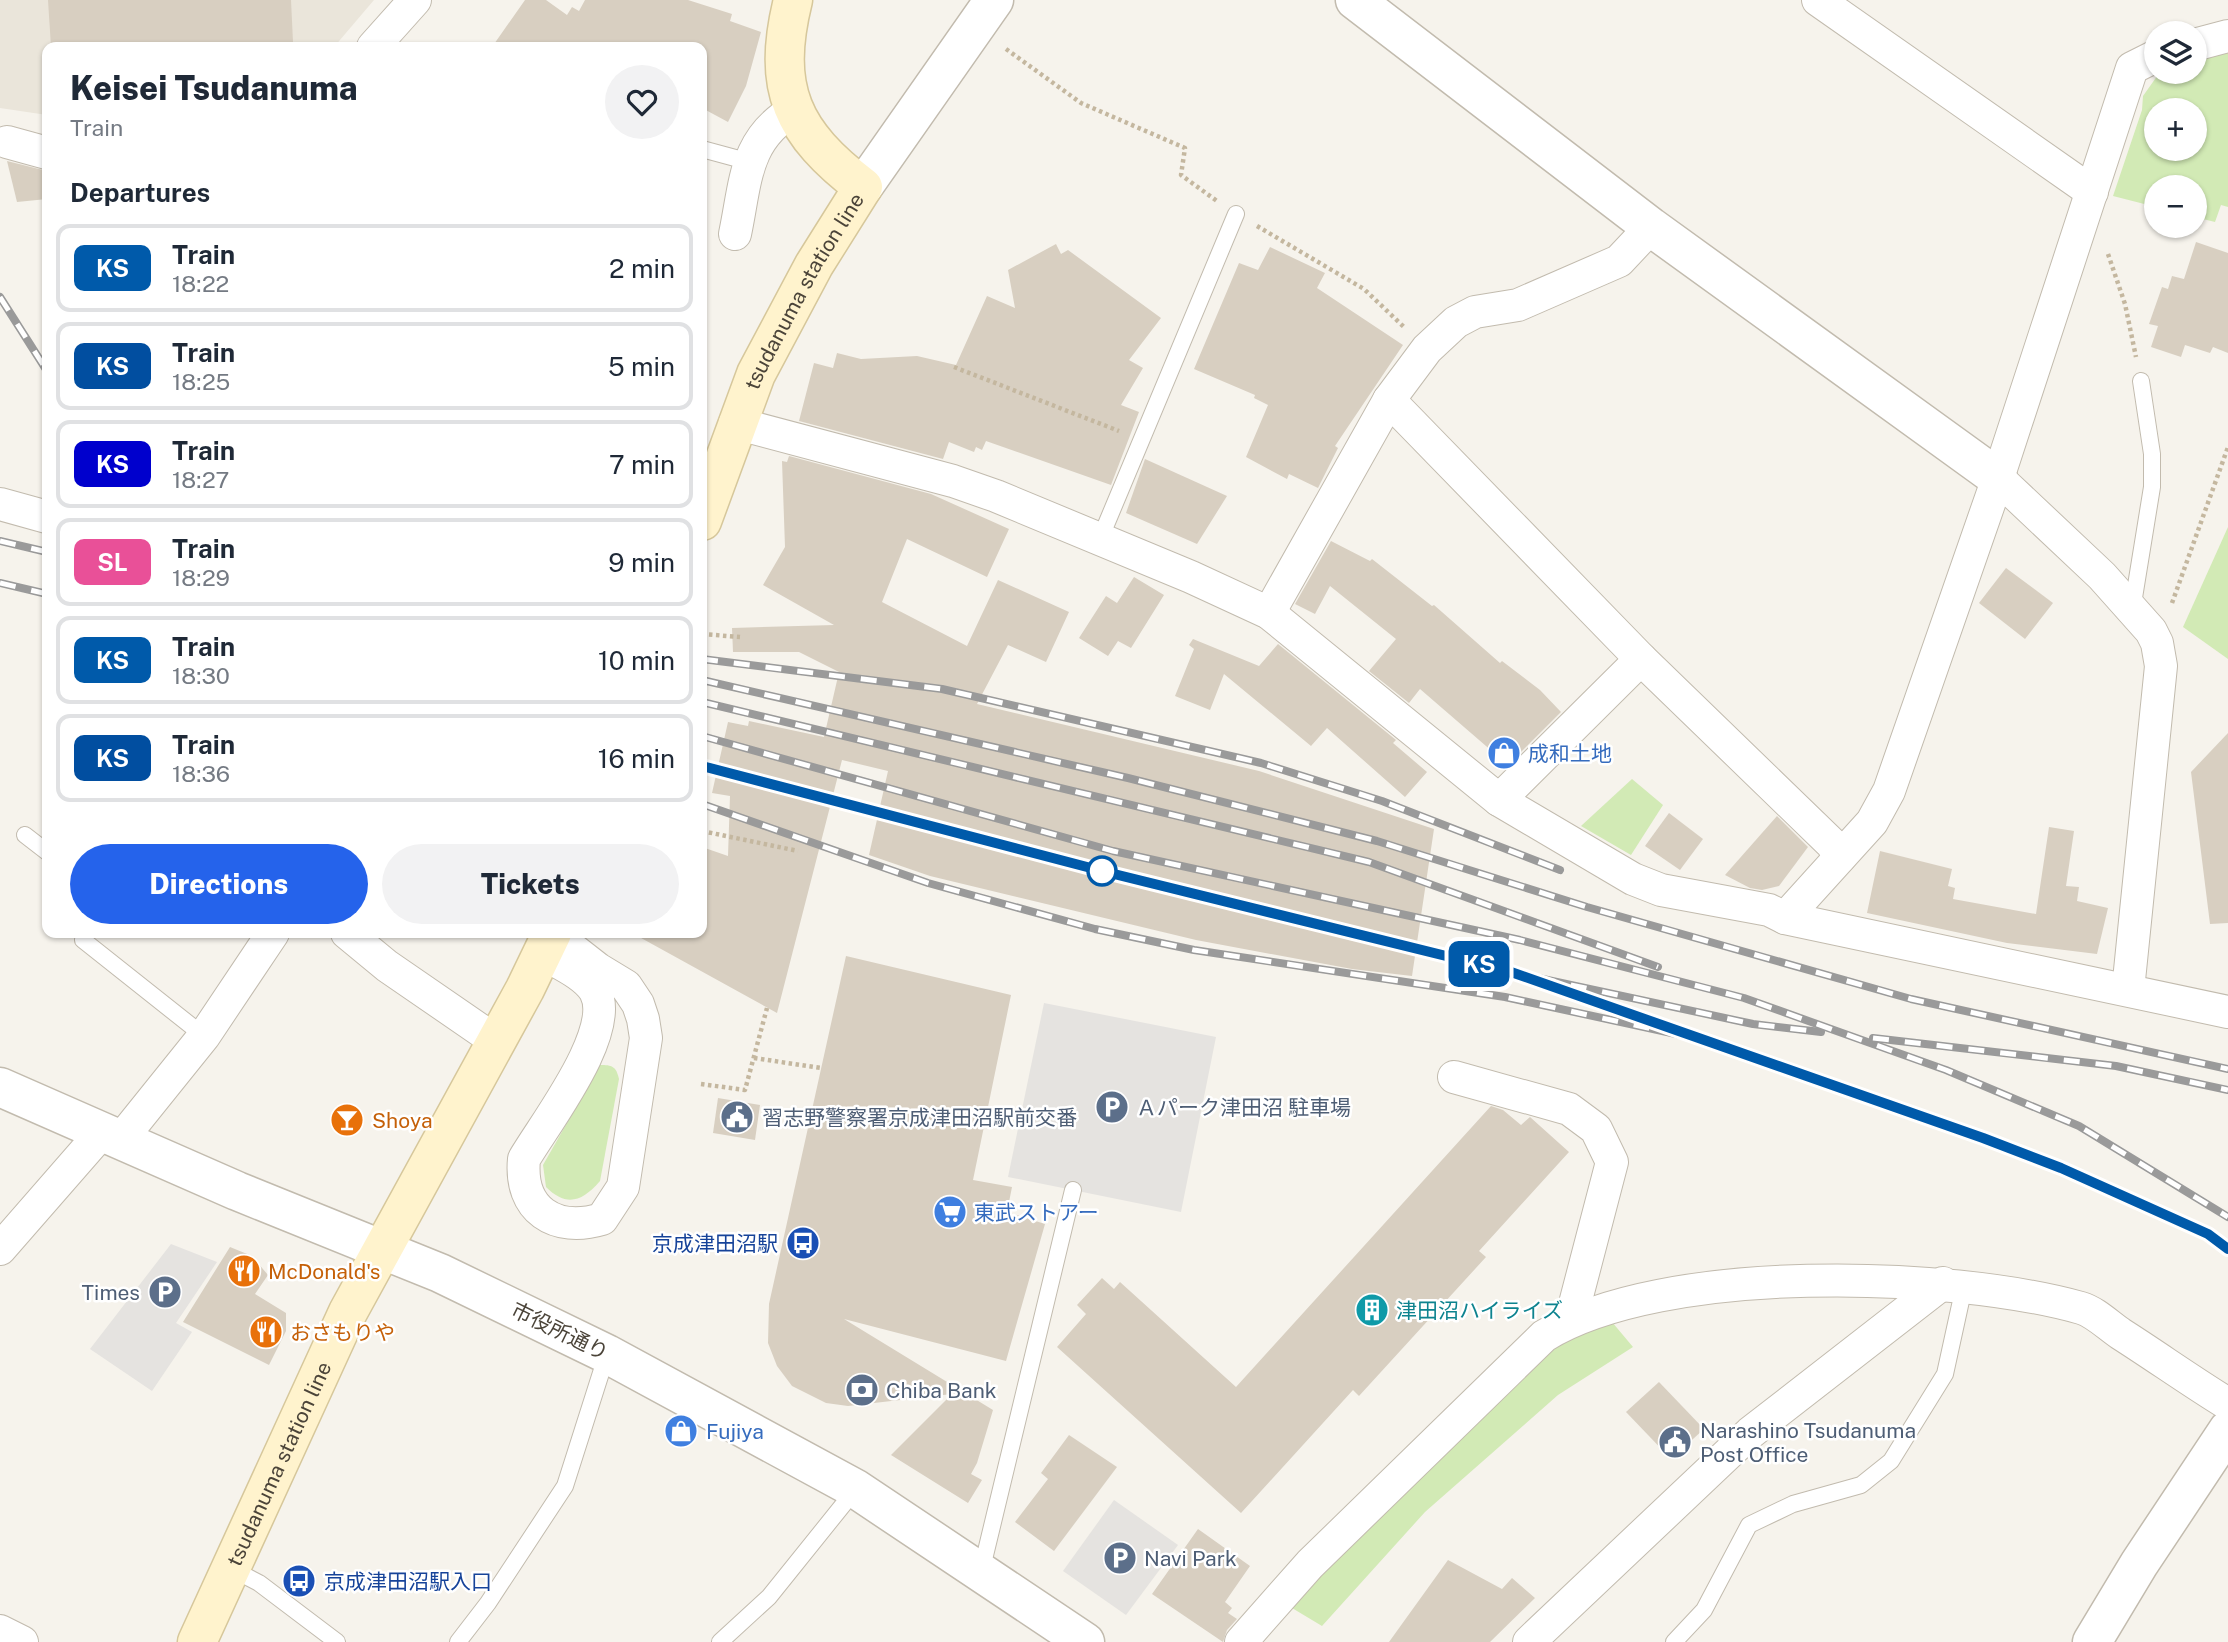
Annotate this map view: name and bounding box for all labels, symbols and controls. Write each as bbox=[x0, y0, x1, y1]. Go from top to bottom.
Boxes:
map controls bbox=[2144, 21, 2207, 238]
button: layers bbox=[2144, 21, 2207, 84]
button: heart bbox=[605, 65, 679, 139]
text: Keisei Tsudanuma bbox=[70, 69, 358, 107]
button: + bbox=[2144, 98, 2207, 161]
text: Train bbox=[70, 114, 123, 141]
button: − bbox=[2144, 175, 2207, 238]
text: Departures bbox=[70, 177, 210, 208]
street label: tsudanuma station line bbox=[739, 188, 869, 393]
text: Train bbox=[172, 239, 235, 270]
text: 2 min bbox=[609, 253, 675, 284]
text: KS bbox=[96, 254, 129, 282]
text: 18:22 bbox=[172, 270, 229, 297]
text: Train bbox=[172, 337, 235, 368]
text: 5 min bbox=[608, 351, 675, 382]
text: KS bbox=[96, 352, 129, 380]
text: 18:25 bbox=[172, 368, 230, 395]
text: Train bbox=[172, 435, 235, 466]
text: 7 min bbox=[609, 449, 675, 480]
text: KS bbox=[96, 450, 129, 478]
text: 18:27 bbox=[172, 466, 229, 493]
text: Train bbox=[172, 533, 235, 564]
text: 9 min bbox=[608, 547, 675, 578]
text: SL bbox=[97, 548, 128, 576]
text: 18:29 bbox=[172, 564, 230, 591]
text: Train bbox=[172, 631, 235, 662]
text: 10 min bbox=[598, 645, 675, 676]
text: KS bbox=[96, 646, 129, 674]
text: 18:30 bbox=[172, 662, 230, 689]
text: Train bbox=[172, 729, 235, 760]
shop icon: 成和土地 bbox=[1485, 734, 1523, 772]
place label: 成和土地 bbox=[1528, 741, 1612, 766]
text: 16 min bbox=[598, 743, 675, 774]
text: KS bbox=[96, 744, 129, 772]
text: 18:36 bbox=[172, 760, 230, 787]
button: Directions bbox=[70, 844, 368, 924]
button: Tickets bbox=[382, 844, 679, 924]
unlabelled marker bbox=[1087, 856, 1117, 886]
line badge: KS bbox=[1448, 941, 1510, 987]
text: KS bbox=[1463, 950, 1495, 978]
parking icon: Ａパーク津田沼 駐車場 bbox=[1093, 1088, 1131, 1126]
place label: Ａパーク津田沼 駐車場 bbox=[1136, 1095, 1351, 1120]
public building icon: 習志野警察署京成津田沼駅前交番 bbox=[718, 1098, 756, 1136]
bar icon: Shoya bbox=[328, 1101, 366, 1139]
place label: 習志野警察署京成津田沼駅前交番 bbox=[762, 1105, 1077, 1130]
place label: Shoya bbox=[372, 1108, 433, 1133]
supermarket icon: 東武ストアー bbox=[931, 1193, 969, 1231]
place label: 東武ストアー bbox=[974, 1200, 1099, 1225]
bus stop icon: 京成津田沼駅 bbox=[784, 1224, 822, 1262]
place label: 京成津田沼駅 bbox=[652, 1231, 778, 1256]
restaurant icon: McDonald's bbox=[225, 1252, 263, 1290]
place label: McDonald's bbox=[268, 1259, 380, 1284]
parking icon: Times bbox=[146, 1273, 184, 1311]
place label: Times bbox=[82, 1280, 140, 1305]
building icon: 津田沼ハイライズ bbox=[1353, 1291, 1391, 1329]
street label: 市役所通り bbox=[507, 1297, 613, 1365]
place label: 津田沼ハイライズ bbox=[1396, 1298, 1563, 1323]
restaurant icon: おさもりや bbox=[247, 1313, 285, 1351]
place label: おさもりや bbox=[290, 1320, 395, 1345]
street label: tsudanuma station line bbox=[221, 1358, 336, 1570]
bank icon: Chiba Bank bbox=[843, 1371, 881, 1409]
place label: Chiba Bank bbox=[886, 1378, 997, 1403]
shop icon: Fujiya bbox=[662, 1412, 700, 1450]
place label: Narashino Tsudanuma Post Office bbox=[1700, 1418, 1916, 1467]
place label: Fujiya bbox=[706, 1419, 764, 1444]
public building icon: Narashino Tsudanuma Post Office bbox=[1656, 1423, 1694, 1461]
parking icon: Navi Park bbox=[1101, 1539, 1139, 1577]
place label: Navi Park bbox=[1144, 1546, 1237, 1571]
bus stop icon: 京成津田沼駅入口 bbox=[280, 1562, 318, 1600]
place label: 京成津田沼駅入口 bbox=[324, 1569, 492, 1594]

